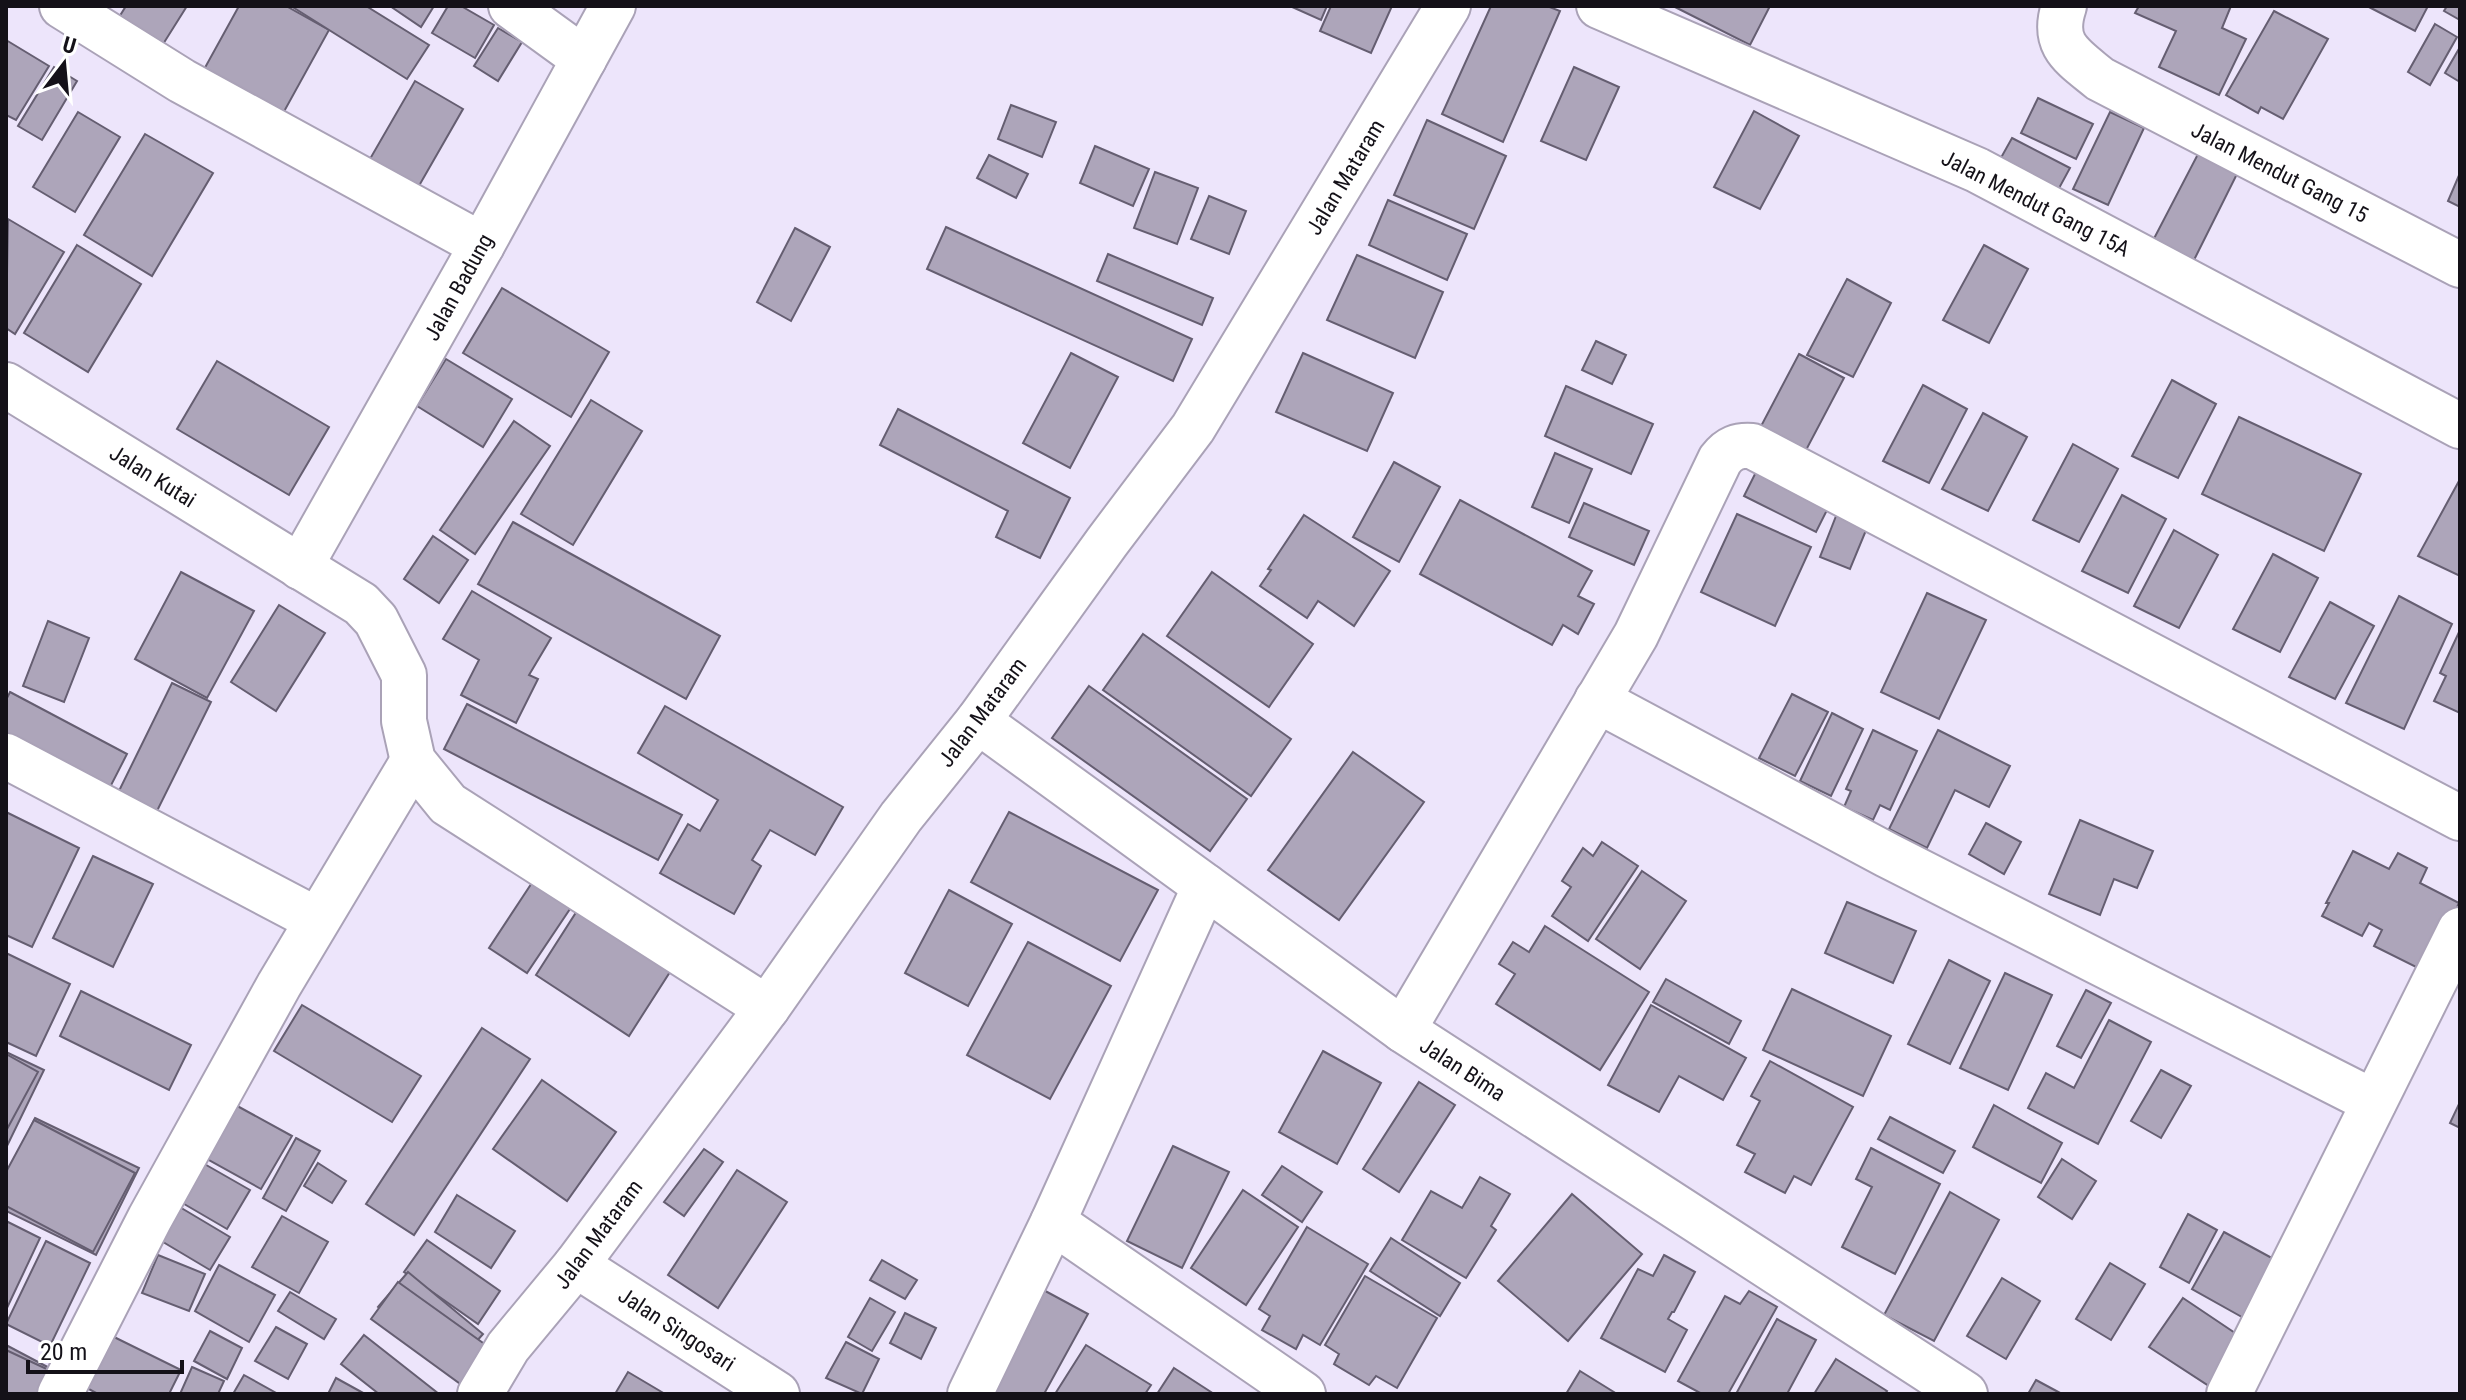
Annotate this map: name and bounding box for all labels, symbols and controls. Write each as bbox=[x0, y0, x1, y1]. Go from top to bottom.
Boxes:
north arrow bbox=[24, 24, 104, 104]
text: U bbox=[60, 32, 79, 59]
street label: Jalan Mataram bbox=[1301, 115, 1390, 239]
street label: Jalan Mendut Gang 15 bbox=[2187, 117, 2372, 228]
street label: Jalan Mendut Gang 15A bbox=[1938, 145, 2134, 262]
street label: Jalan Badung bbox=[419, 230, 498, 345]
street label: Jalan Kutai bbox=[105, 440, 200, 513]
street label: Jalan Mataram bbox=[933, 653, 1032, 772]
street label: Jalan Bima bbox=[1415, 1033, 1510, 1106]
street label: Jalan Mataram bbox=[549, 1175, 648, 1294]
street label: Jalan Singosari bbox=[614, 1283, 740, 1376]
scale bar bbox=[28, 1324, 182, 1374]
text: 20 m bbox=[40, 1338, 87, 1366]

